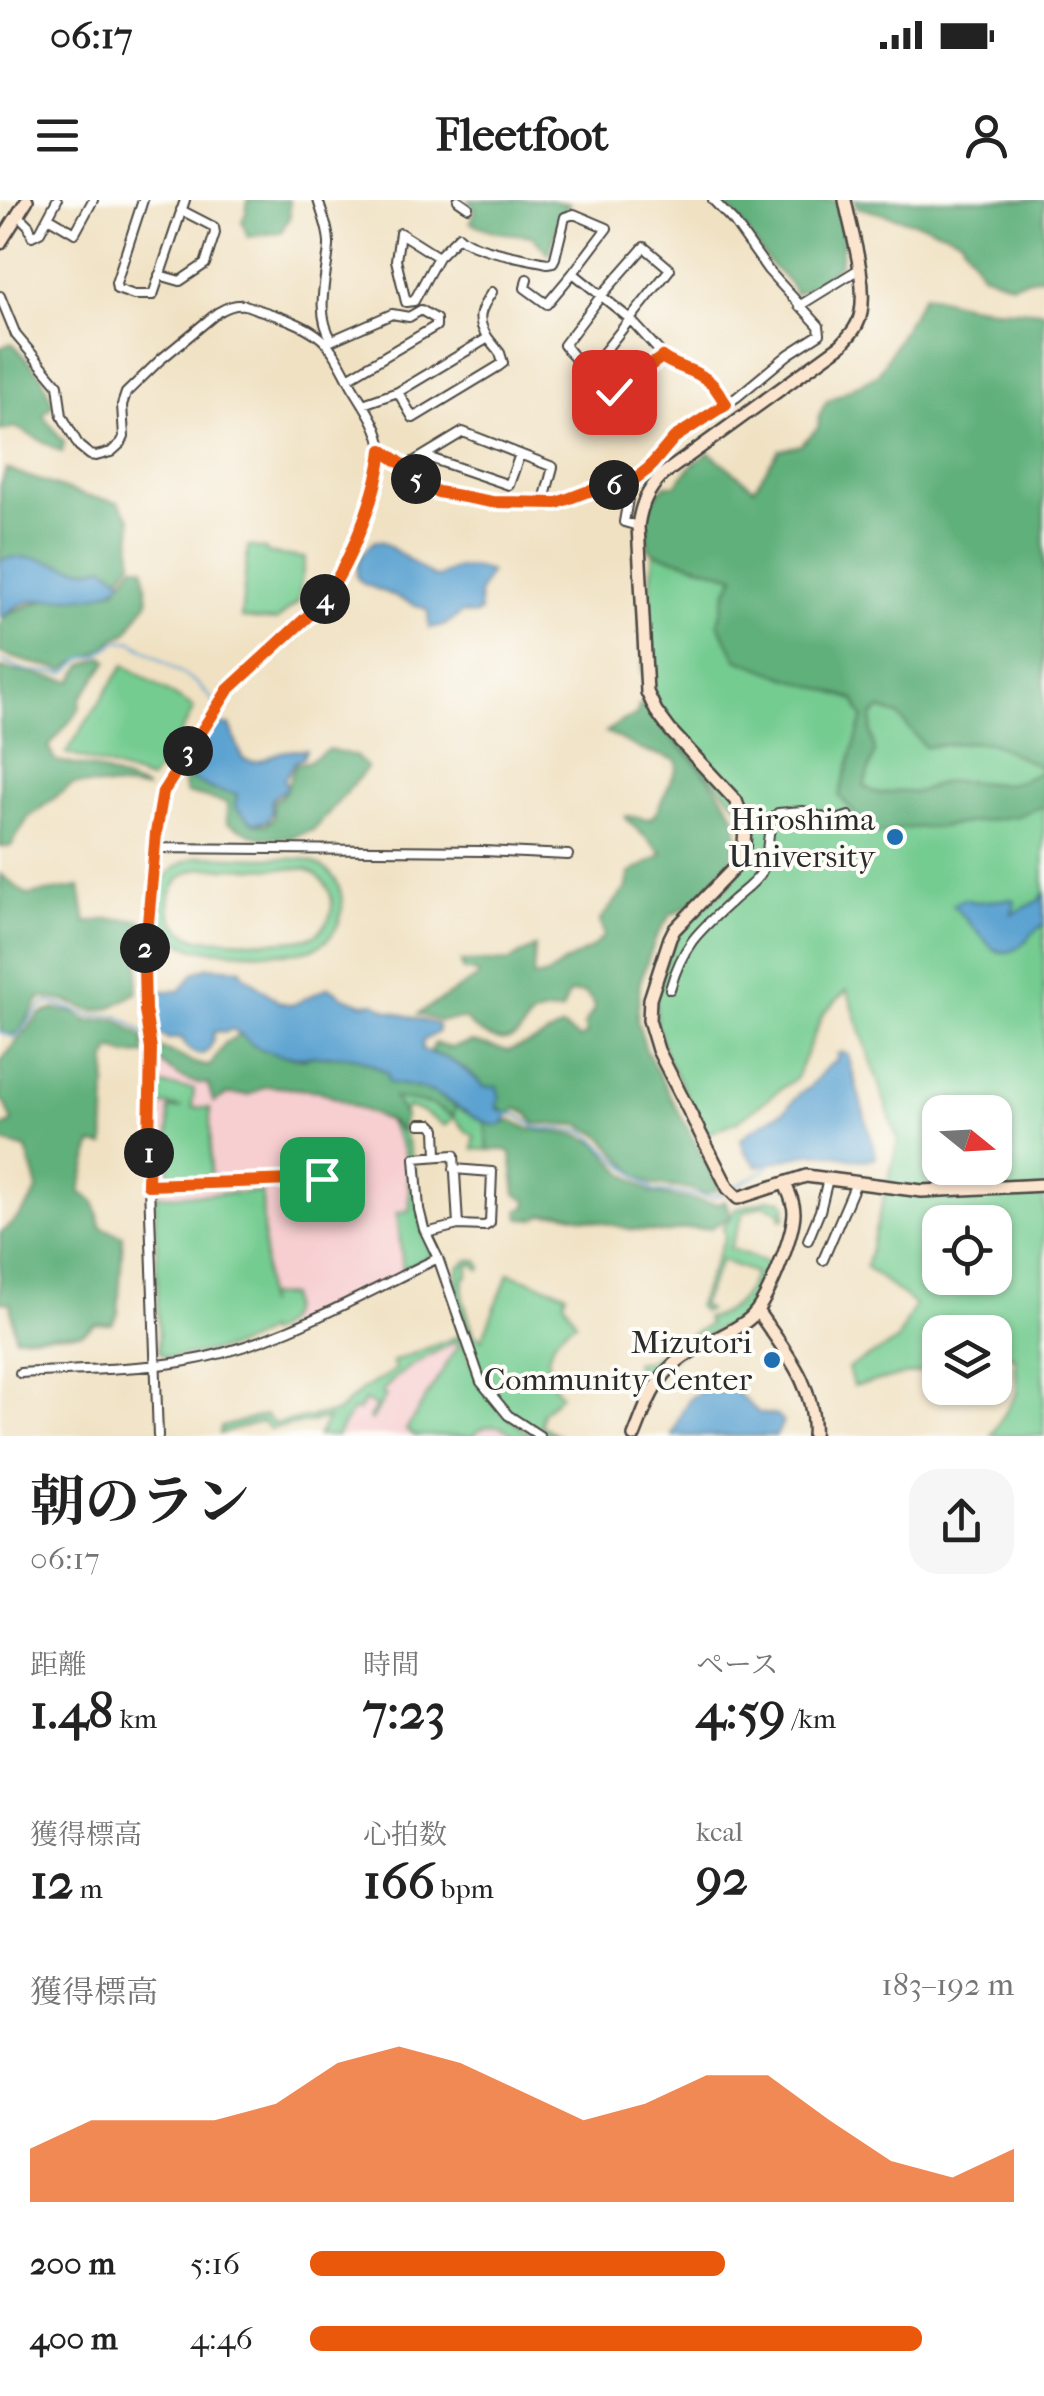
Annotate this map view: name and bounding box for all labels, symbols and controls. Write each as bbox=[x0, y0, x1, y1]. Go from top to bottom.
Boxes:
text: 06:17 bbox=[50, 13, 133, 58]
icon: menu bbox=[30, 108, 85, 163]
icon: person bbox=[959, 108, 1014, 163]
text: Fleetfoot bbox=[436, 109, 608, 162]
pin bbox=[572, 350, 657, 435]
icon: check bbox=[587, 365, 642, 420]
pin: 5 bbox=[391, 454, 441, 504]
pin: 6 bbox=[589, 460, 639, 510]
text: 5 bbox=[410, 462, 422, 495]
text: 6 bbox=[606, 468, 622, 501]
pin: 4 bbox=[300, 574, 350, 624]
text: 4 bbox=[317, 582, 333, 615]
pin: 3 bbox=[163, 726, 213, 776]
text: 3 bbox=[182, 734, 194, 767]
place label: Hiroshima University bbox=[728, 801, 876, 875]
marker: Hiroshima University bbox=[884, 826, 906, 848]
pin: 2 bbox=[120, 923, 170, 973]
text: 2 bbox=[138, 931, 152, 964]
north arrow bbox=[922, 1095, 1012, 1185]
map controls bbox=[922, 1095, 1012, 1405]
pin: 1 bbox=[124, 1128, 174, 1178]
text: 1 bbox=[144, 1136, 154, 1169]
pin bbox=[280, 1137, 365, 1222]
icon: arrive bbox=[295, 1152, 350, 1207]
button: locate bbox=[922, 1205, 1012, 1295]
button: layers bbox=[922, 1315, 1012, 1405]
place label: Mizutori Community Center bbox=[484, 1324, 753, 1398]
marker: Mizutori Community Center bbox=[761, 1349, 783, 1371]
button: share bbox=[909, 1469, 1014, 1574]
text: 朝のラン bbox=[30, 1470, 250, 1534]
text: 06:17 bbox=[30, 1540, 100, 1577]
text: 距離 bbox=[30, 1648, 86, 1681]
text: 時間 bbox=[363, 1648, 419, 1681]
text: ペース bbox=[696, 1648, 779, 1681]
text: 1.48 bbox=[30, 1682, 113, 1741]
text: 7:23 bbox=[363, 1682, 445, 1741]
text: 4:59 bbox=[696, 1682, 785, 1741]
text: km bbox=[113, 1702, 157, 1735]
text: /km bbox=[785, 1702, 836, 1735]
text: kcal bbox=[696, 1815, 743, 1848]
text: 獲得標高 bbox=[30, 1818, 142, 1851]
text: 心拍数 bbox=[363, 1818, 447, 1851]
text: 92 bbox=[696, 1848, 748, 1907]
text: 12 bbox=[30, 1852, 74, 1911]
text: 166 bbox=[363, 1852, 435, 1911]
text: m bbox=[74, 1872, 103, 1905]
text: bpm bbox=[435, 1872, 494, 1905]
text: 183–192 m bbox=[881, 1966, 1014, 2003]
text: 獲得標高 bbox=[30, 1974, 158, 2011]
text: 200 m bbox=[30, 2245, 115, 2282]
text: 5:16 bbox=[190, 2245, 240, 2282]
text: 400 m bbox=[30, 2320, 118, 2357]
text: 4:46 bbox=[190, 2320, 253, 2357]

